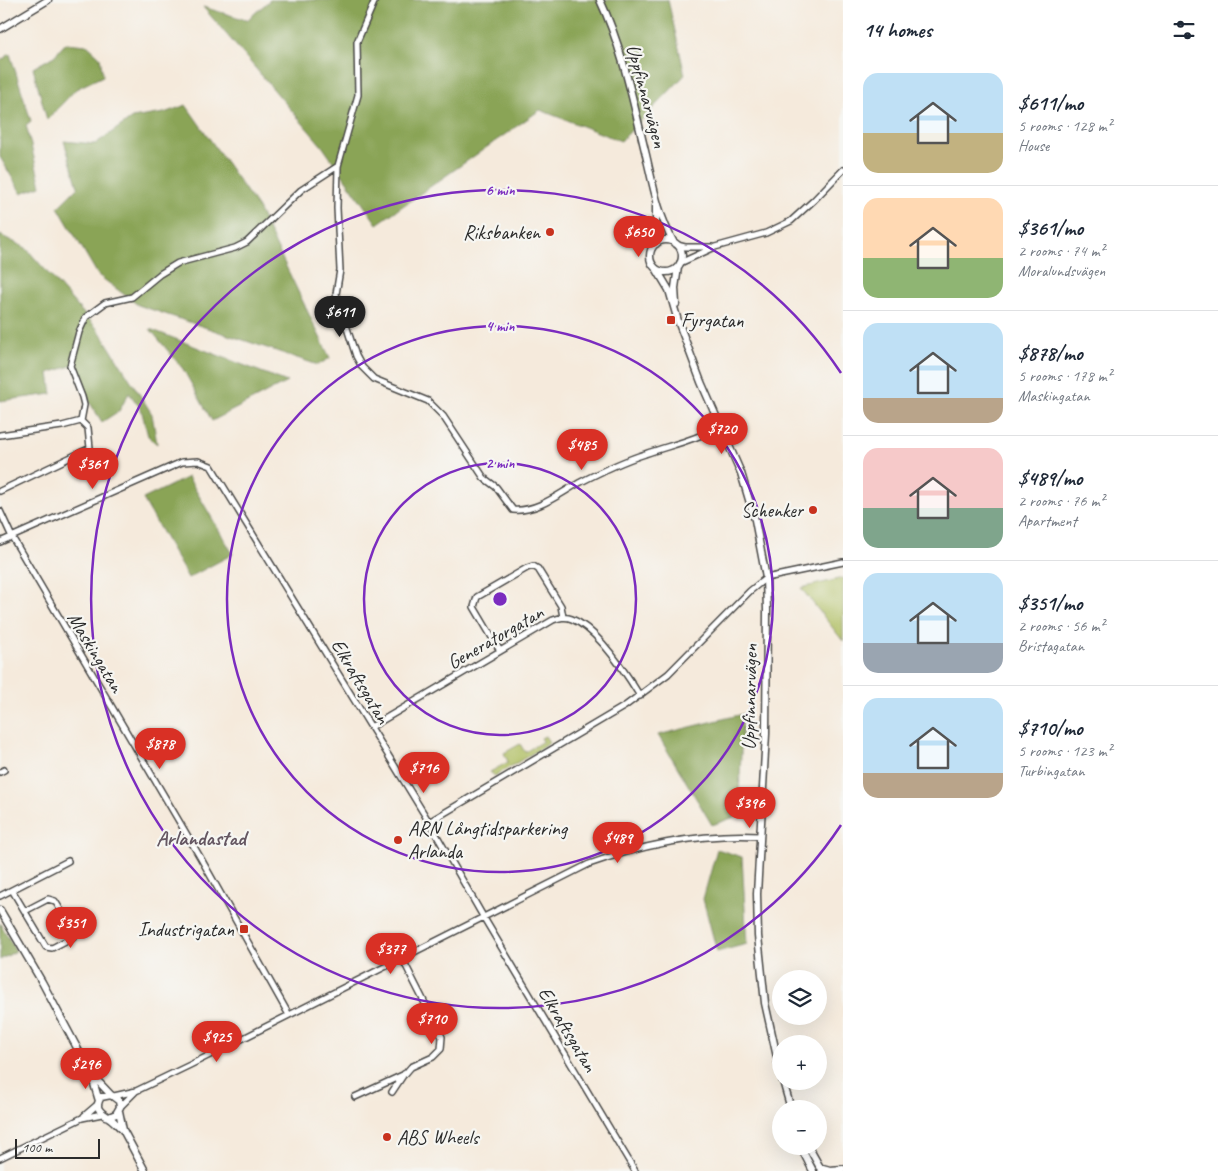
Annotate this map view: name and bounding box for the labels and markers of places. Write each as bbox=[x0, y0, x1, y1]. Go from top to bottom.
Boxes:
pin: $650 bbox=[609, 216, 669, 258]
place label: Riksbanken bbox=[463, 220, 541, 245]
marker: Riksbanken bbox=[544, 226, 556, 238]
pin: $611 bbox=[310, 296, 370, 338]
place label: Fyrgatan bbox=[681, 308, 745, 333]
marker: Fyrgatan bbox=[665, 314, 677, 326]
pin: $720 bbox=[692, 412, 752, 455]
pin: $485 bbox=[552, 428, 612, 471]
pin: $361 bbox=[63, 448, 123, 490]
place label: Schenker bbox=[741, 498, 805, 523]
marker: Schenker bbox=[807, 504, 819, 516]
centre of rings bbox=[491, 590, 509, 608]
pin: $878 bbox=[130, 728, 190, 770]
pin: $716 bbox=[394, 752, 454, 794]
pin: $396 bbox=[720, 786, 780, 829]
place label: ARN Långtidsparkering Arlanda bbox=[408, 816, 569, 864]
pin: $489 bbox=[588, 822, 648, 864]
marker: ARN Långtidsparkering Arlanda bbox=[392, 834, 404, 846]
pin: $351 bbox=[41, 906, 101, 949]
place label: Industrigatan bbox=[138, 917, 235, 942]
marker: Industrigatan bbox=[238, 923, 250, 935]
pin: $377 bbox=[361, 932, 421, 975]
pin: $710 bbox=[402, 1002, 462, 1045]
pin: $925 bbox=[187, 1020, 247, 1063]
pin: $296 bbox=[56, 1048, 116, 1090]
place label: ABS Wheels bbox=[397, 1125, 481, 1150]
marker: ABS Wheels bbox=[381, 1131, 393, 1143]

